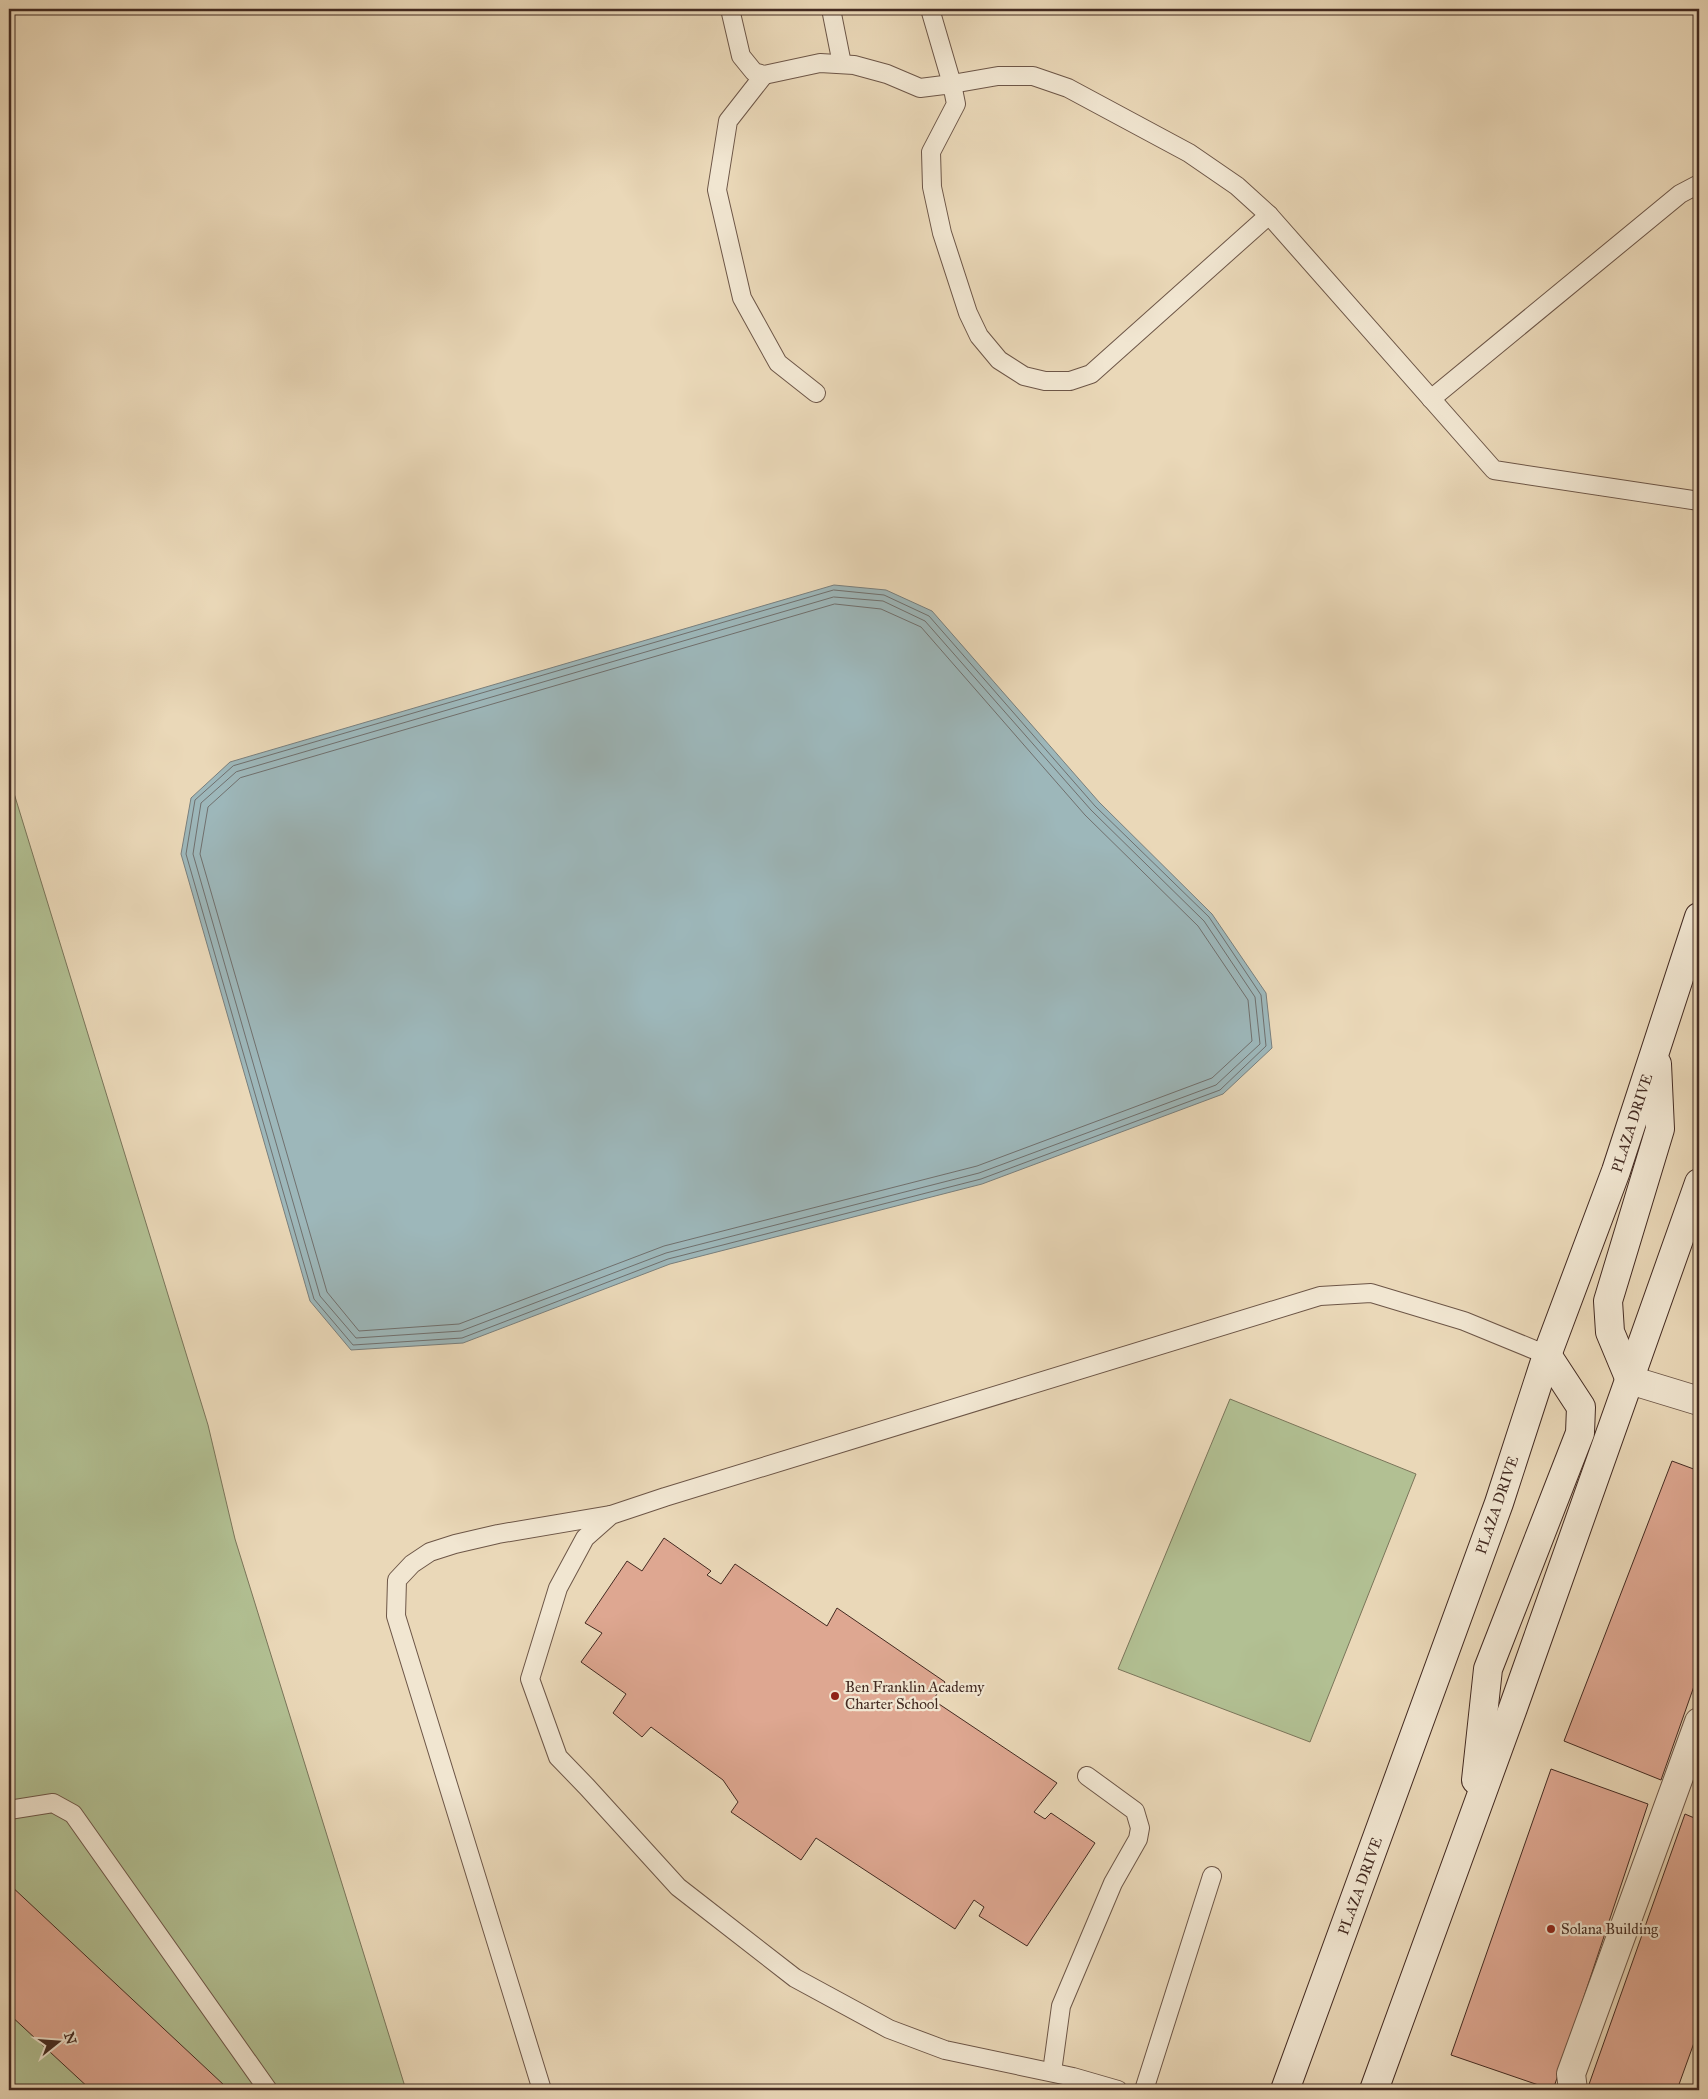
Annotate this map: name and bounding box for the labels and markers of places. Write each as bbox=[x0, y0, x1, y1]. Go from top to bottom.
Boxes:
place label: Ben Franklin Academy Charter School bbox=[845, 1678, 985, 1713]
marker: Ben Franklin Academy Charter School bbox=[829, 1690, 841, 1702]
place label: Solana Building bbox=[1561, 1920, 1659, 1938]
marker: Solana Building bbox=[1545, 1923, 1557, 1935]

